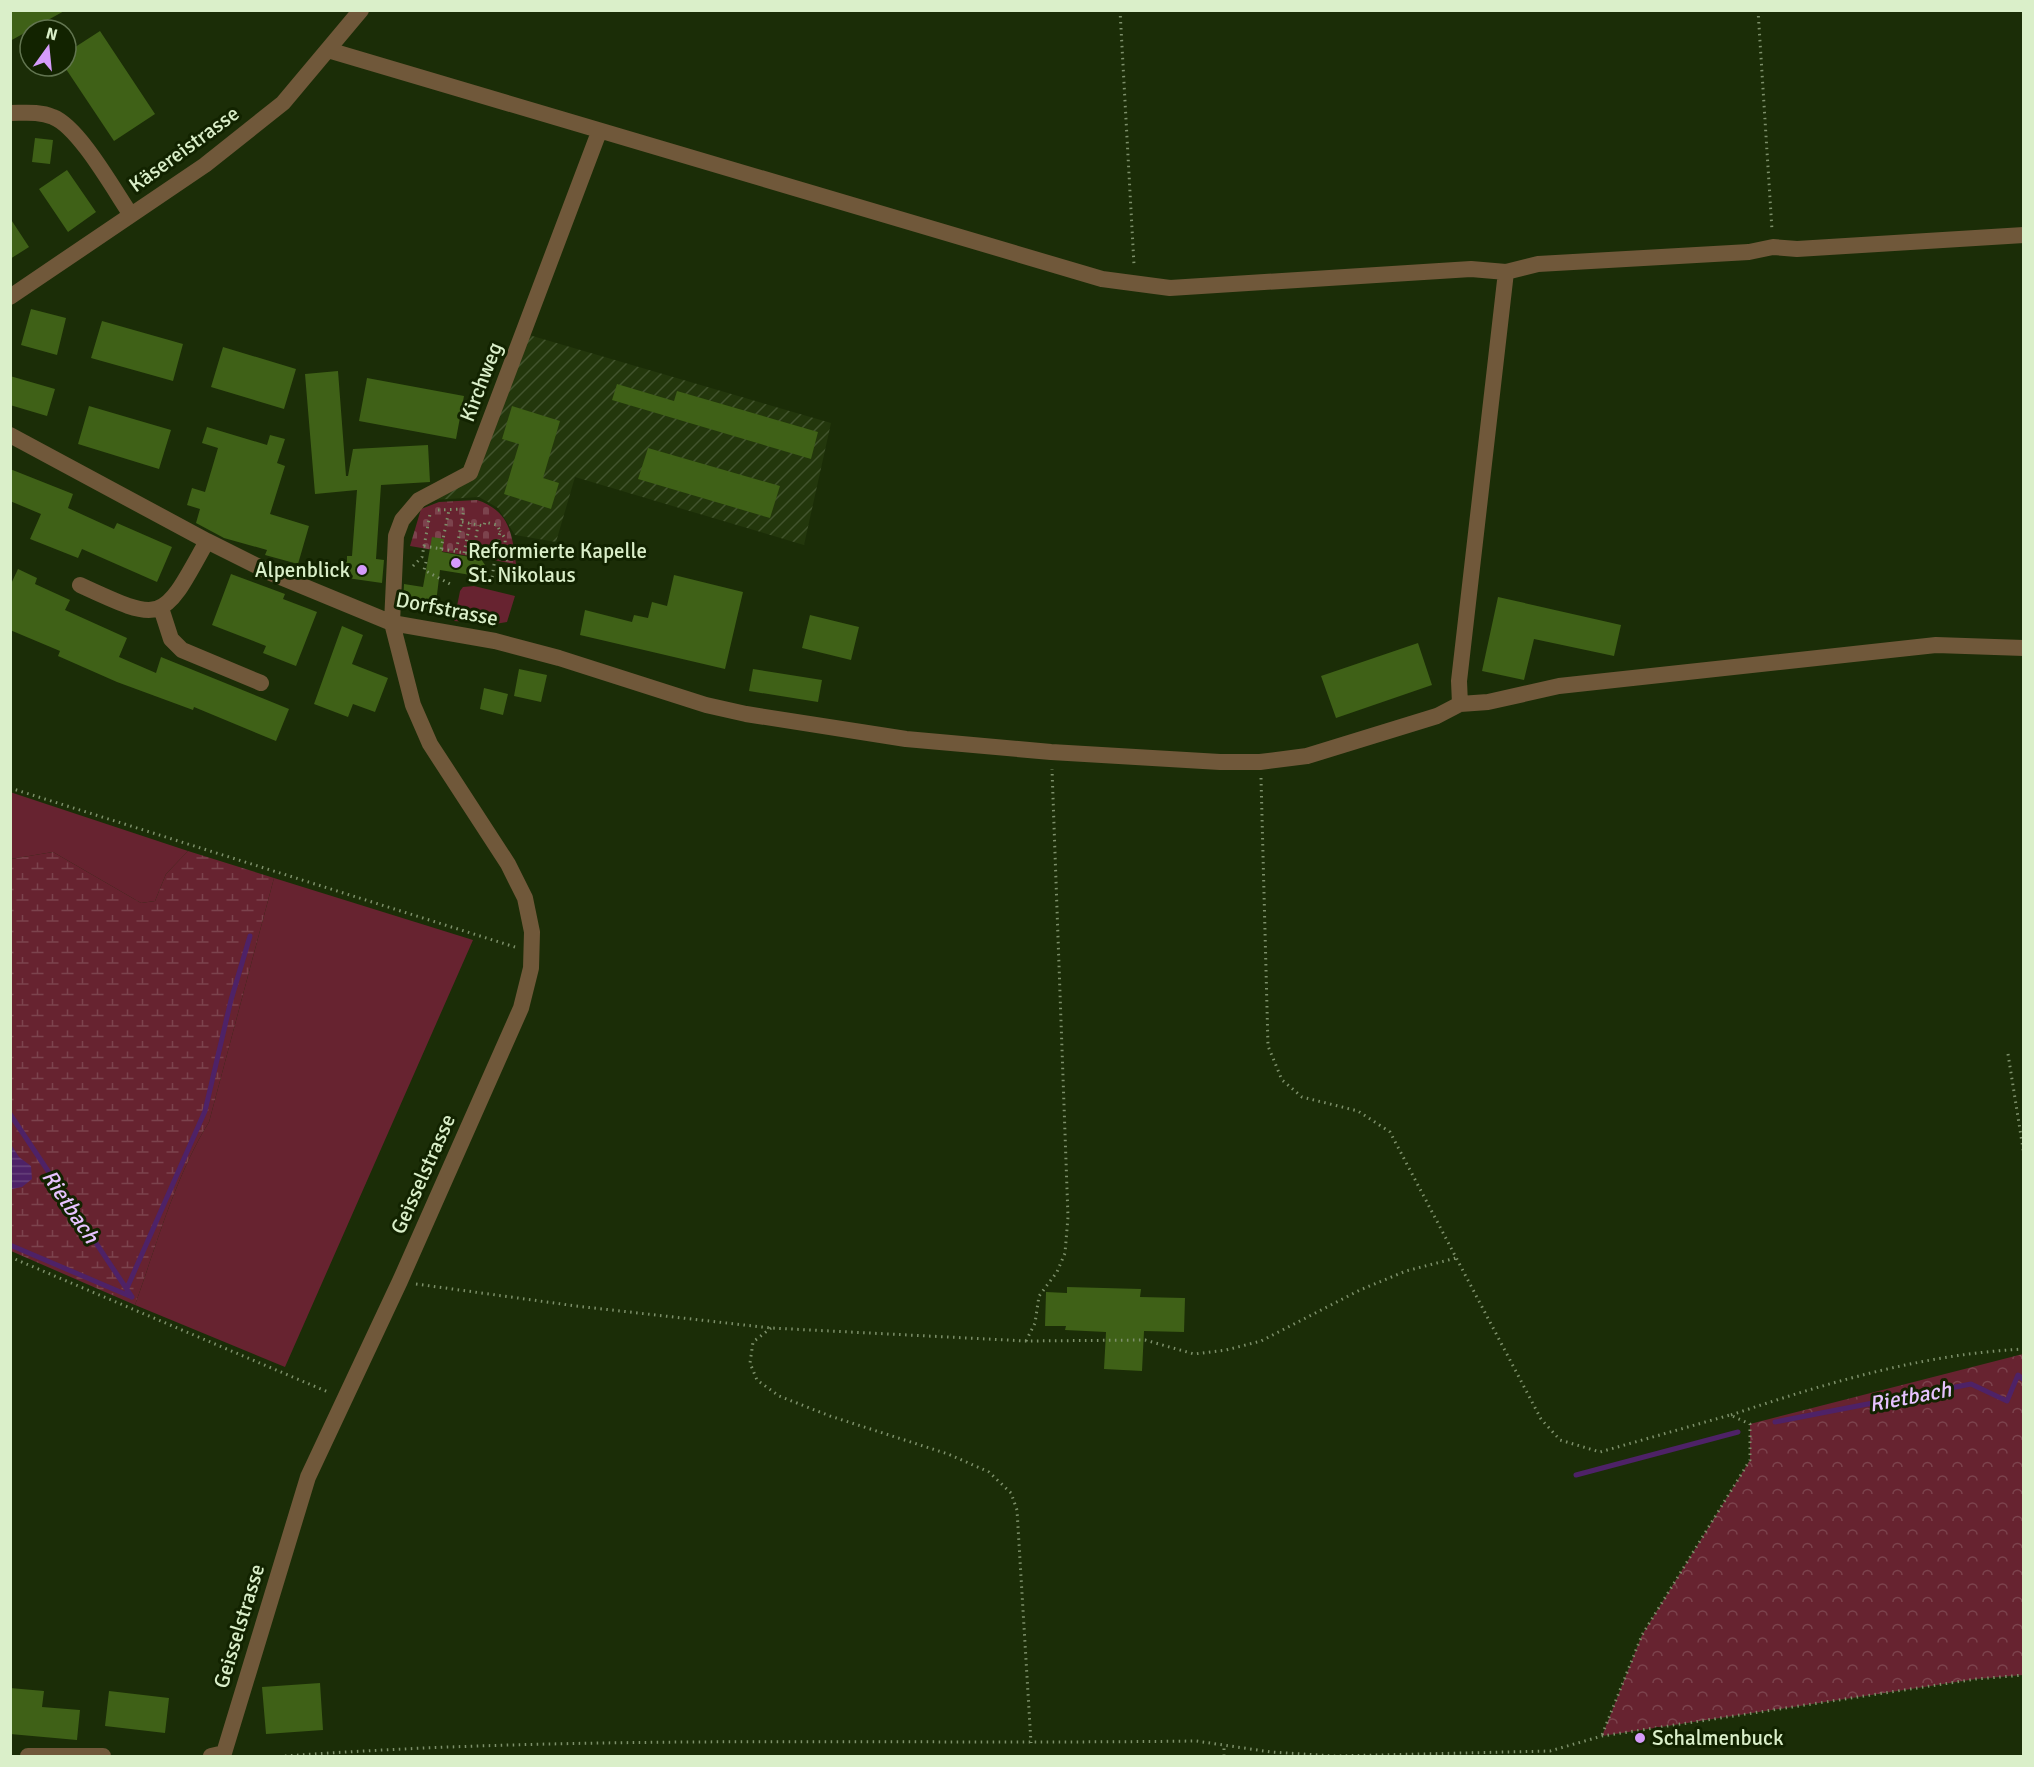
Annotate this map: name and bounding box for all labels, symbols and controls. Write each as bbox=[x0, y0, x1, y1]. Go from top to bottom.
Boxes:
north arrow bbox=[18, 18, 78, 78]
text: N bbox=[44, 23, 60, 46]
street label: Käsereistrasse bbox=[124, 100, 244, 198]
street label: Kirchweg bbox=[454, 339, 508, 425]
place label: Reformierte Kapelle St. Nikolaus bbox=[468, 538, 647, 588]
marker: Reformierte Kapelle St. Nikolaus bbox=[449, 556, 463, 570]
place label: Alpenblick bbox=[255, 557, 350, 583]
marker: Alpenblick bbox=[355, 563, 369, 577]
street label: Dorfstrasse bbox=[394, 586, 500, 632]
street label: Geisselstrasse bbox=[385, 1110, 461, 1238]
water label: Rietbach bbox=[36, 1164, 106, 1249]
water label: Rietbach bbox=[1867, 1375, 1954, 1418]
street label: Geisselstrasse bbox=[208, 1561, 270, 1691]
place label: Schalmenbuck bbox=[1652, 1725, 1784, 1751]
marker: Schalmenbuck bbox=[1633, 1731, 1647, 1745]

